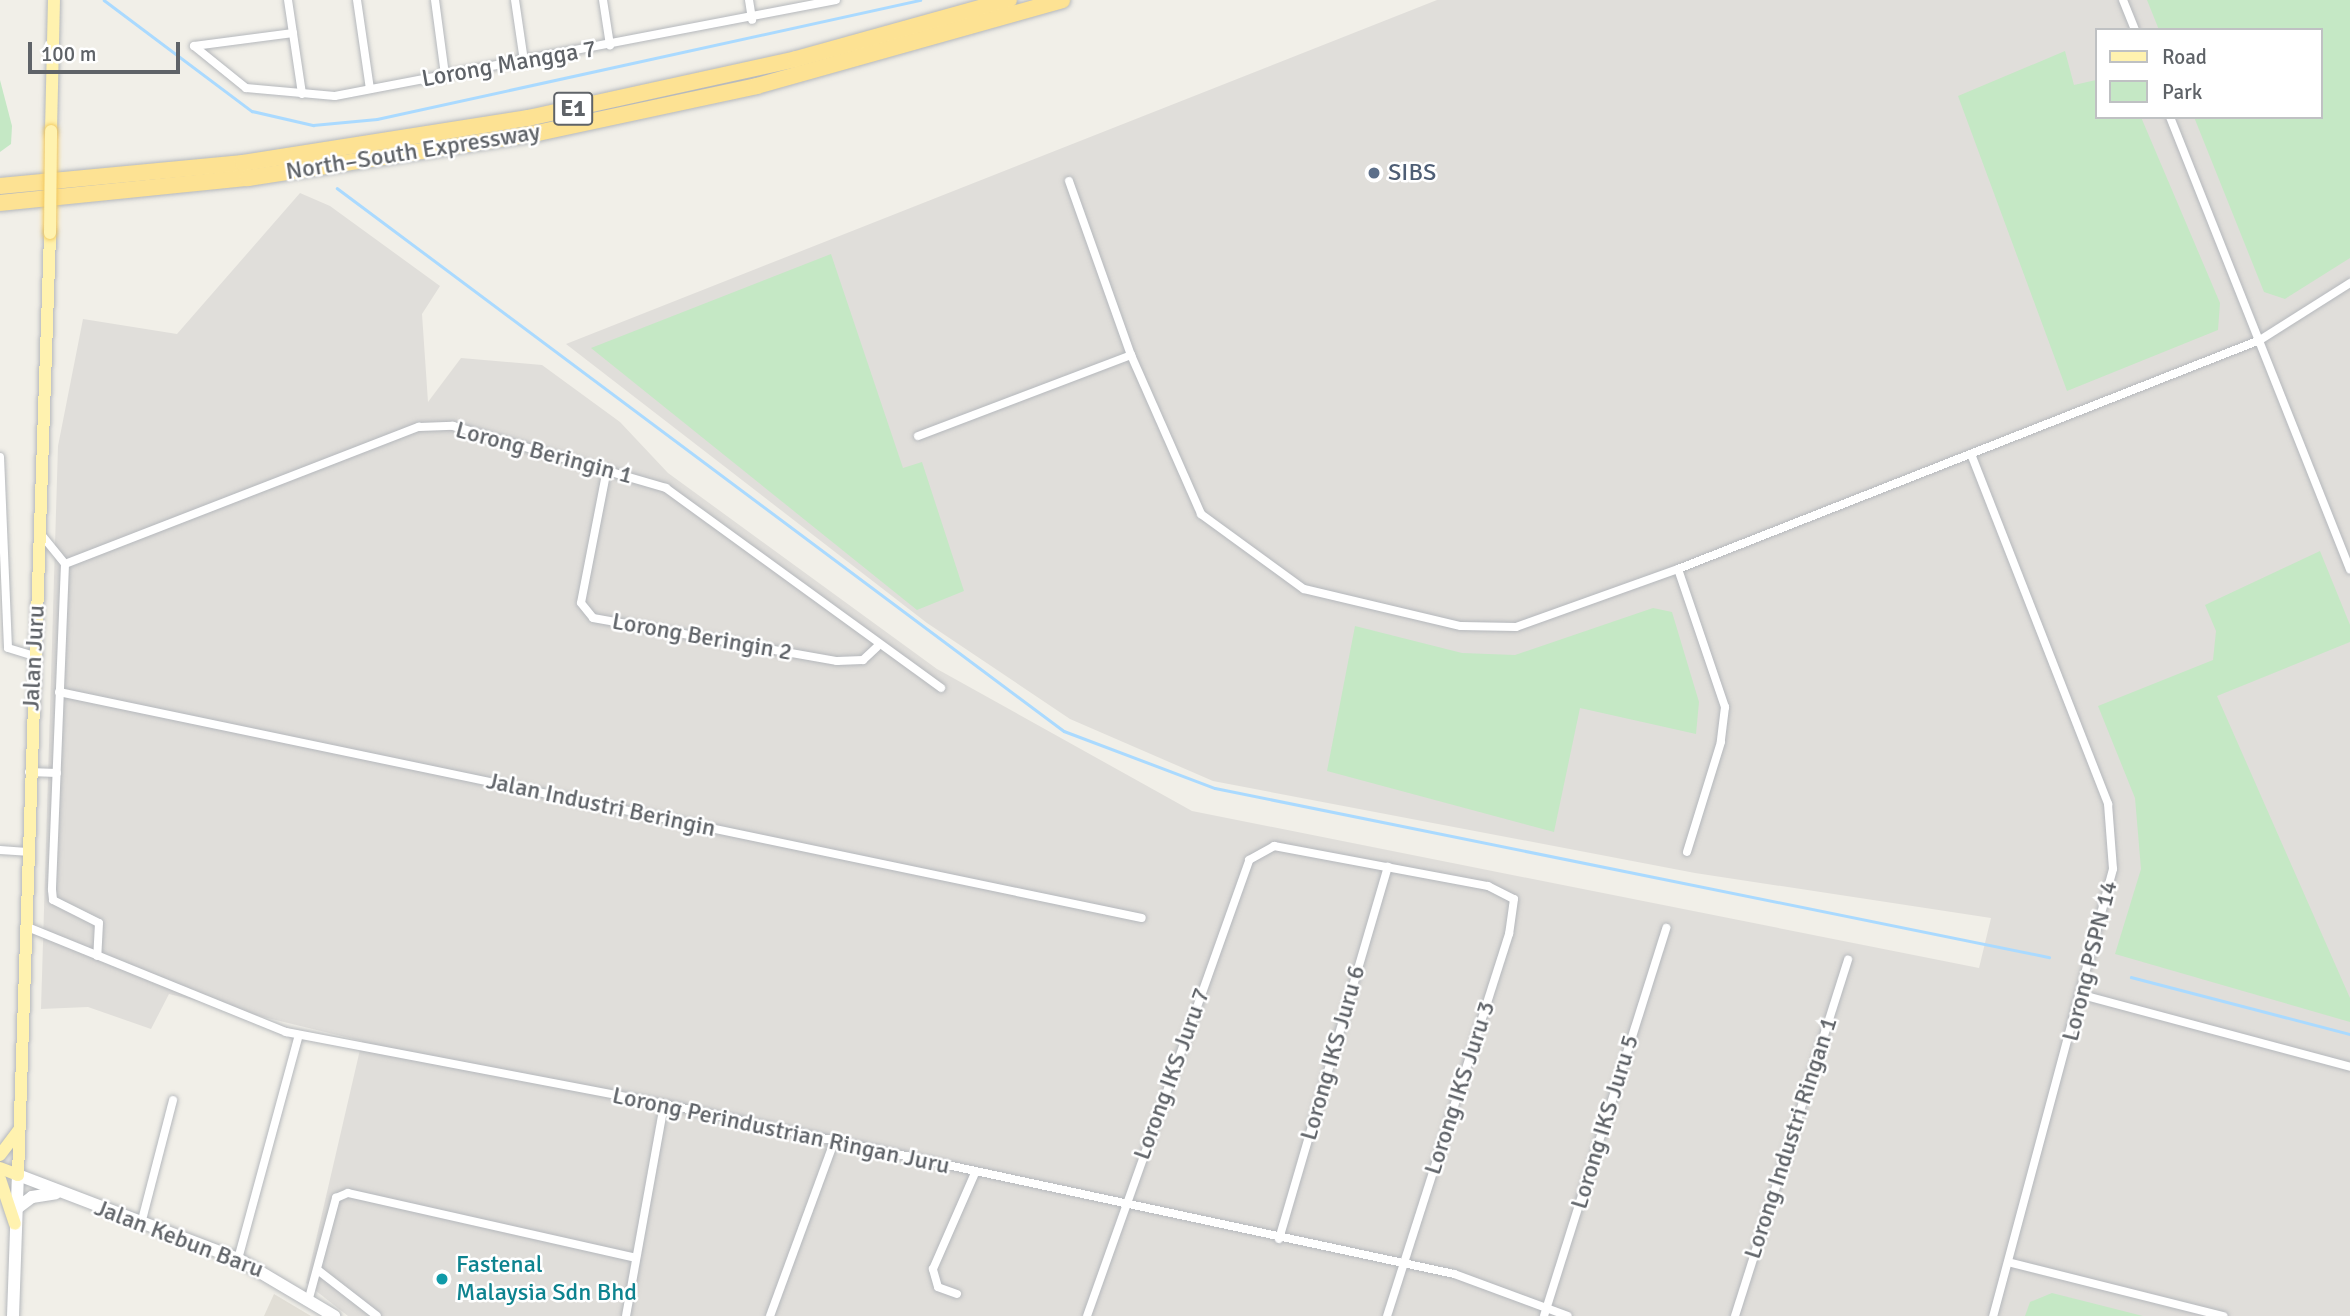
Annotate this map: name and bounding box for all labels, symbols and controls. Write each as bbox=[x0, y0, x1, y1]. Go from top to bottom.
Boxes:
scale bar bbox=[32, 28, 184, 72]
legend bbox=[2094, 28, 2322, 119]
street label: Lorong Mangga 7 bbox=[420, 34, 598, 94]
text: 100 m bbox=[41, 41, 96, 67]
text: Road bbox=[2162, 44, 2207, 70]
text: Park bbox=[2162, 79, 2202, 105]
road number: E1 bbox=[552, 90, 594, 128]
street label: North–South Expressway bbox=[284, 118, 542, 186]
place label: SIBS bbox=[1388, 159, 1436, 187]
marker: SIBS bbox=[1366, 165, 1382, 181]
street label: Lorong Beringin 1 bbox=[452, 416, 636, 490]
street label: Jalan Juru bbox=[17, 604, 51, 712]
street label: Lorong Beringin 2 bbox=[610, 607, 794, 667]
street label: Jalan Industri Beringin bbox=[484, 767, 718, 843]
street label: Lorong PSPN 14 bbox=[2056, 878, 2124, 1044]
street label: Lorong IKS Juru 6 bbox=[1294, 962, 1372, 1144]
street label: Lorong IKS Juru 7 bbox=[1128, 984, 1216, 1164]
street label: Lorong IKS Juru 3 bbox=[1418, 998, 1502, 1178]
street label: Lorong Industri Ringan 1 bbox=[1738, 1014, 1844, 1262]
street label: Lorong IKS Juru 5 bbox=[1565, 1032, 1645, 1212]
street label: Lorong Perindustrian Ringan Juru bbox=[610, 1081, 952, 1181]
street label: Jalan Kebun Baru bbox=[90, 1194, 268, 1284]
place label: Fastenal Malaysia Sdn Bhd bbox=[456, 1251, 637, 1307]
marker: Fastenal Malaysia Sdn Bhd bbox=[434, 1271, 450, 1287]

